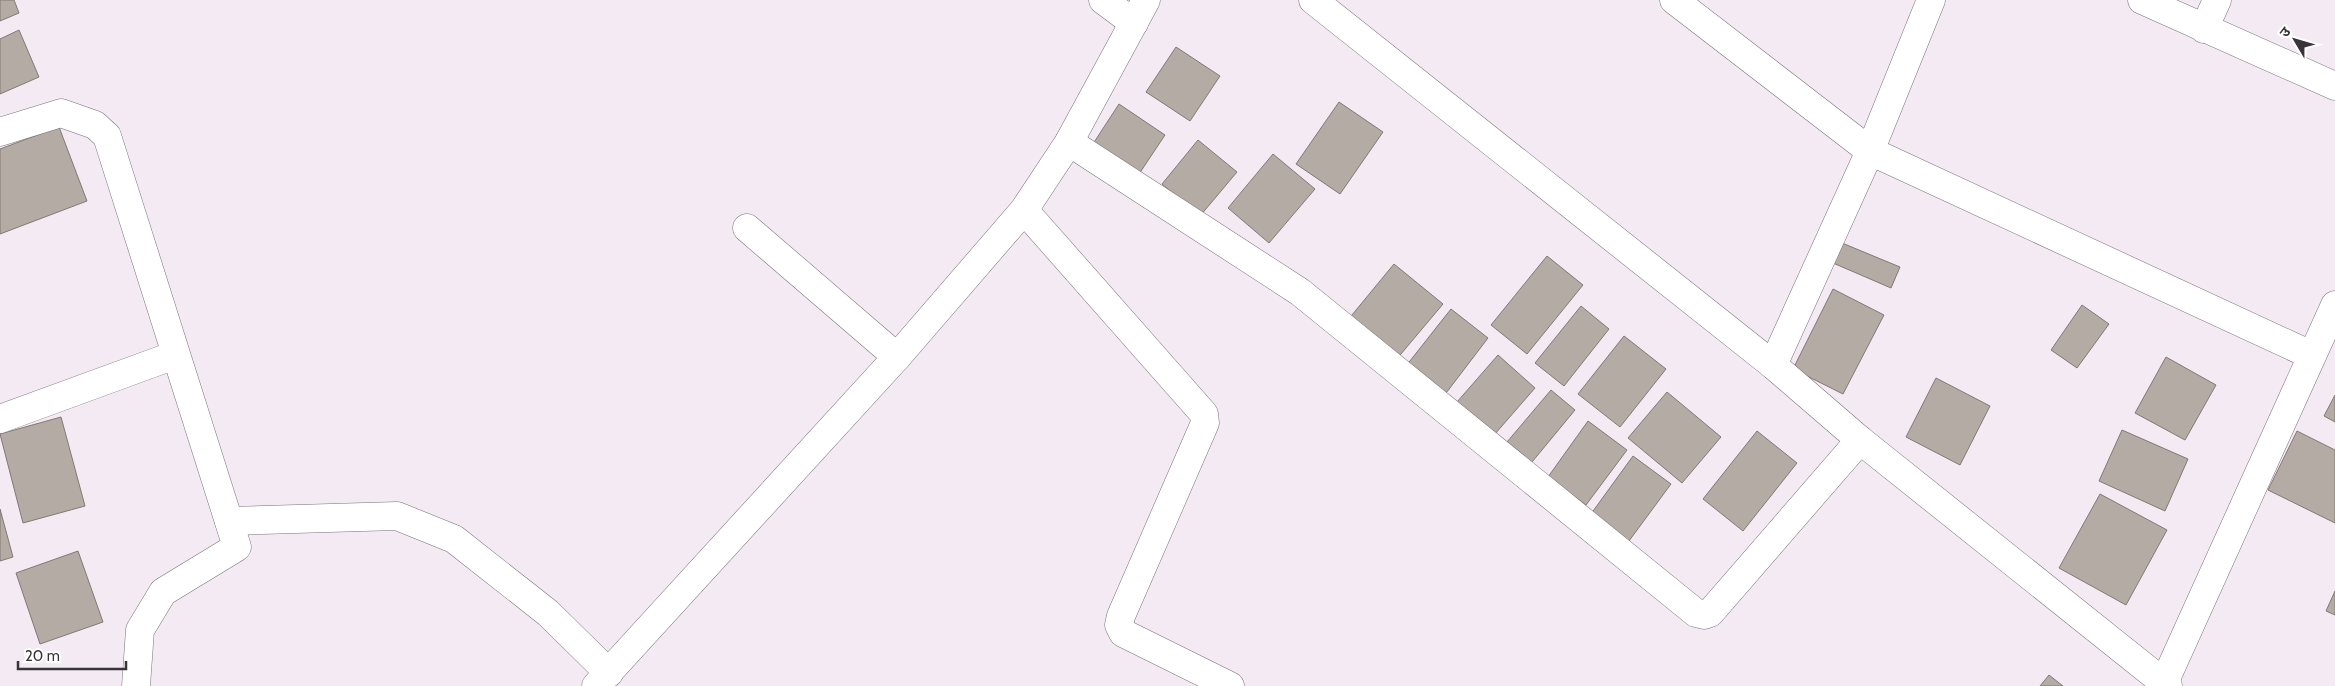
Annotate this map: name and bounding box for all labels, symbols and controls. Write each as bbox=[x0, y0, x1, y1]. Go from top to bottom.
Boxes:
north arrow bbox=[2270, 15, 2320, 65]
text: उ bbox=[2275, 23, 2295, 41]
scale bar bbox=[18, 638, 125, 670]
text: 20 m bbox=[25, 647, 60, 665]

